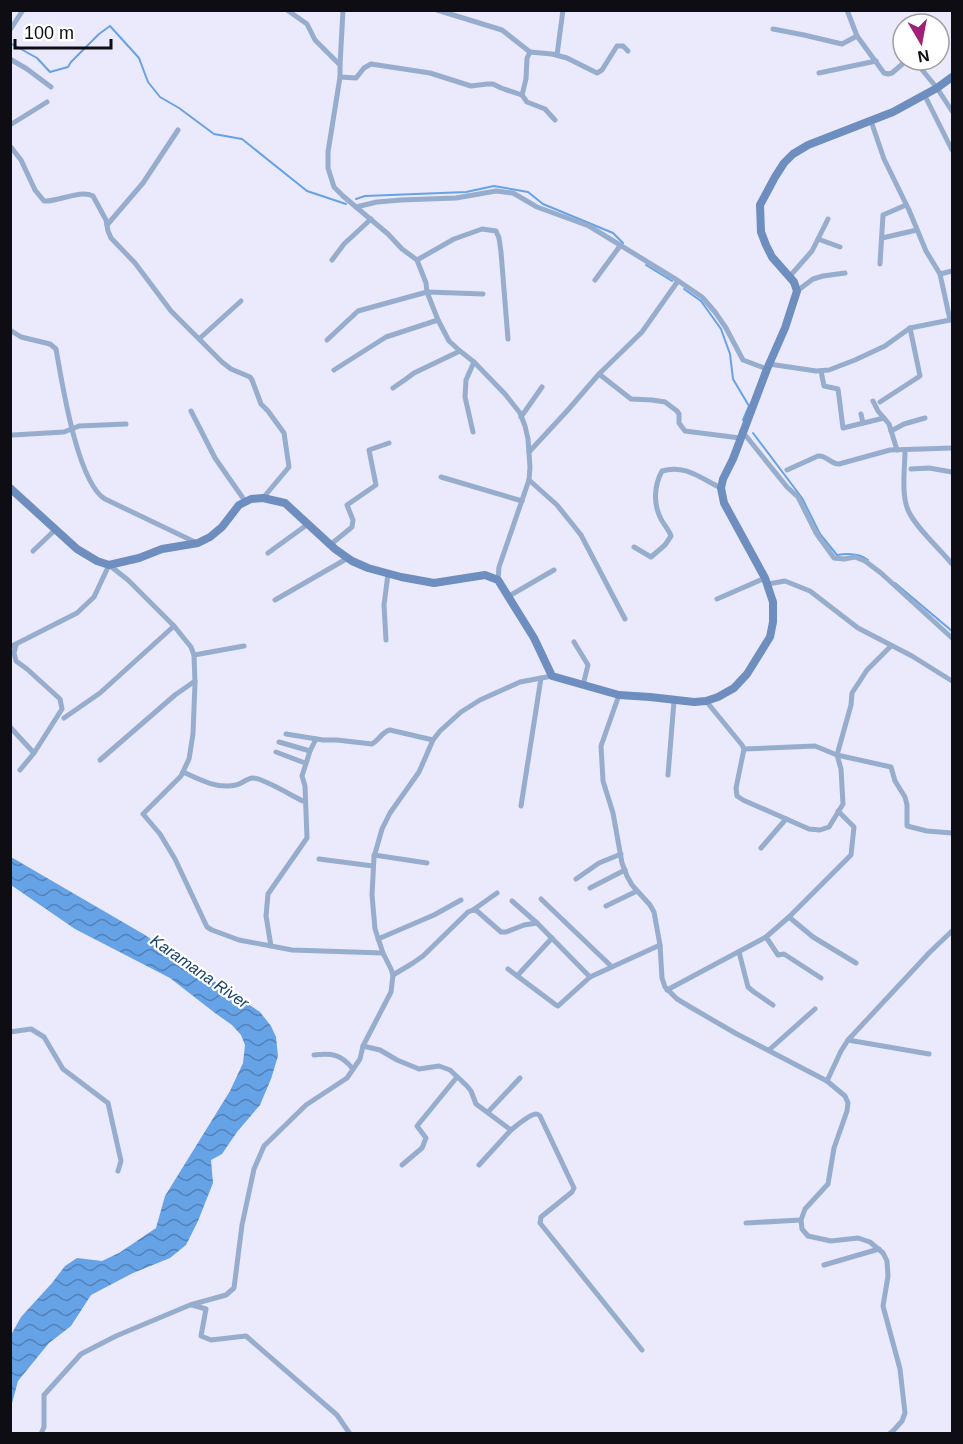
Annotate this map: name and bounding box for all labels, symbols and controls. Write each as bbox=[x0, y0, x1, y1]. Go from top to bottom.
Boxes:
scale bar bbox=[15, 12, 111, 50]
north arrow bbox=[891, 12, 951, 72]
text: 100 m bbox=[24, 23, 74, 43]
text: N bbox=[916, 47, 931, 66]
water label: Karamana River bbox=[147, 931, 252, 1012]

